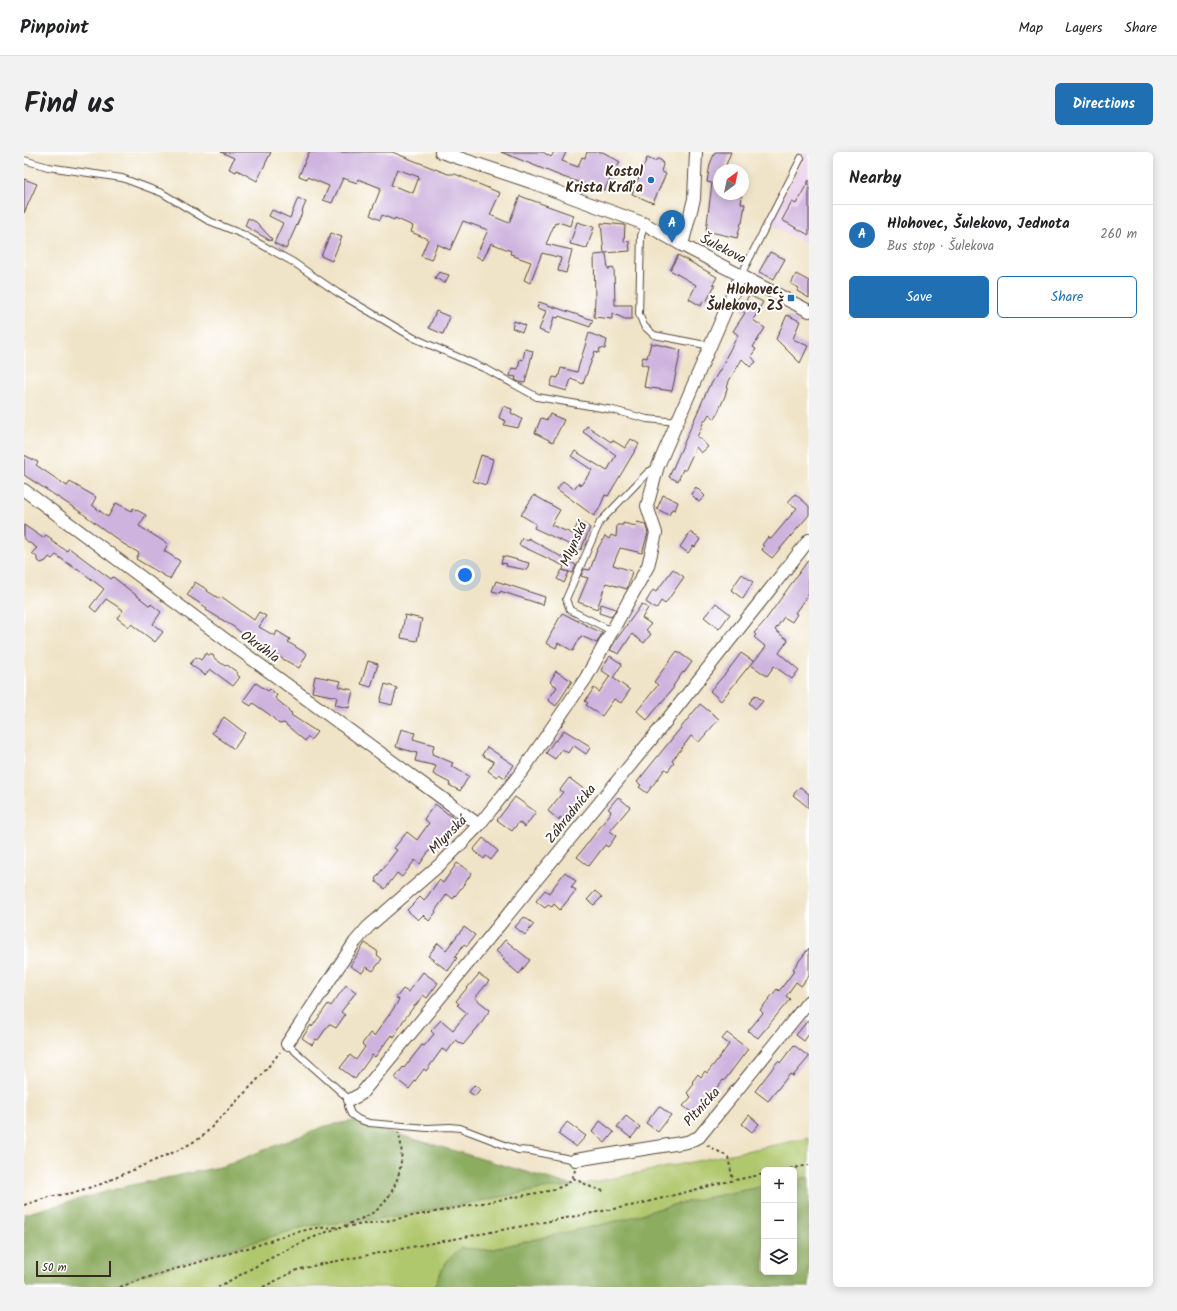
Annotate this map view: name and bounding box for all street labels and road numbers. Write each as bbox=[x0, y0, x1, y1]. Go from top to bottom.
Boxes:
street label: Šulekova bbox=[696, 228, 750, 270]
street label: Mlynská bbox=[554, 516, 594, 570]
street label: Okrúhla bbox=[236, 625, 284, 669]
street label: Záhradnícka bbox=[540, 779, 602, 849]
street label: Mlynská bbox=[423, 809, 474, 860]
street label: Pltnícka bbox=[678, 1082, 726, 1132]

